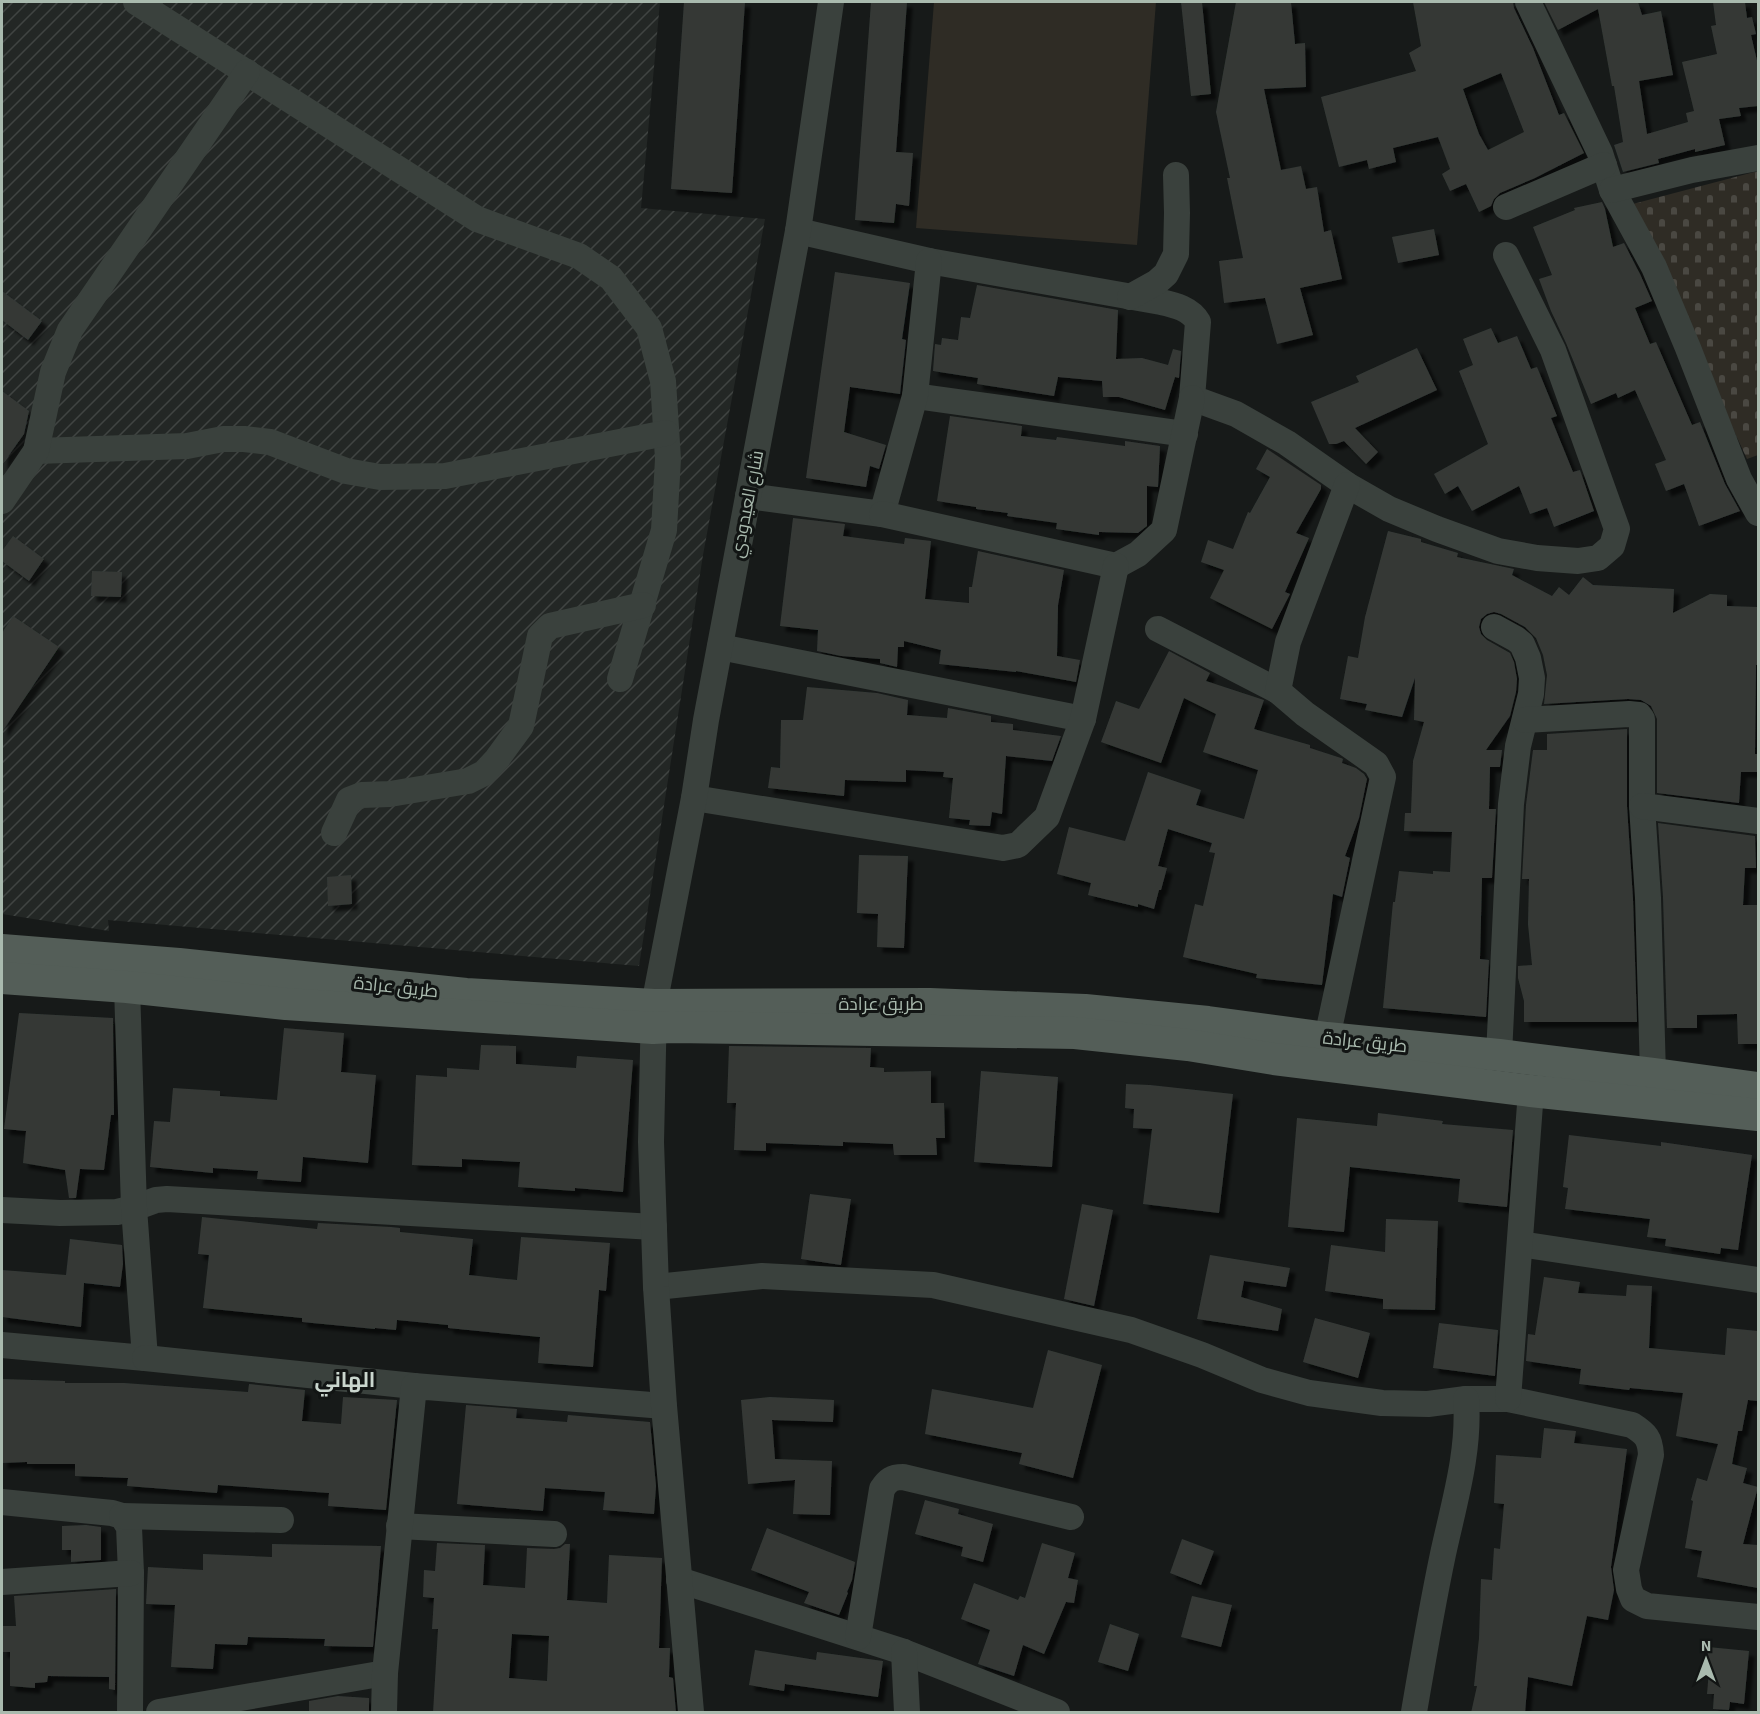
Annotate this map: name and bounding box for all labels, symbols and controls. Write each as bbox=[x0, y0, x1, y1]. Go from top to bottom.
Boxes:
street label: شارع العيدودي bbox=[725, 448, 771, 560]
street label: طريق عرادة bbox=[352, 971, 439, 1004]
street label: طريق عرادة bbox=[839, 992, 923, 1017]
street label: طريق عرادة bbox=[1321, 1026, 1408, 1059]
district label: الهاني bbox=[315, 1365, 375, 1397]
north arrow bbox=[1676, 1630, 1736, 1690]
text: N bbox=[1701, 1635, 1711, 1657]

